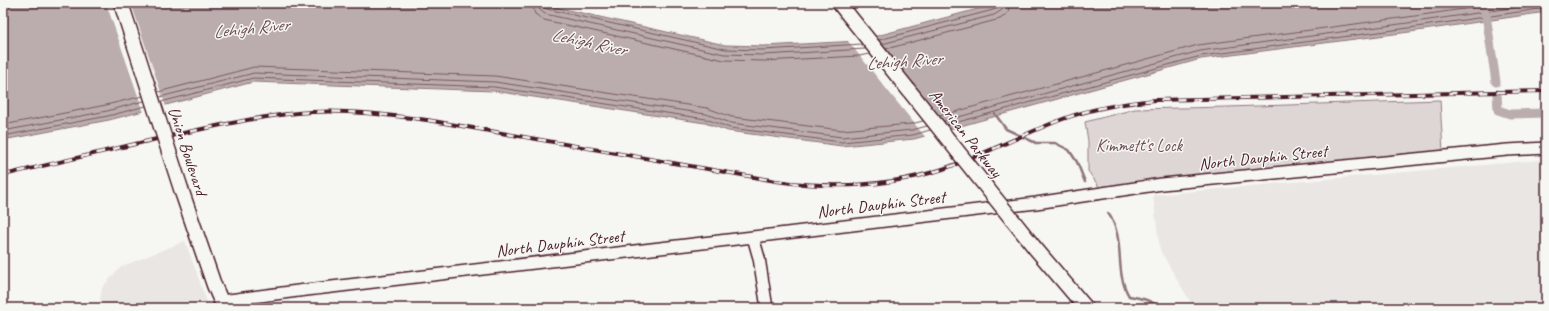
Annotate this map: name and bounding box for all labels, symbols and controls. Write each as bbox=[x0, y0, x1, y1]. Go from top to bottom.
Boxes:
water label: Lehigh River bbox=[212, 13, 292, 43]
water label: Lehigh River bbox=[550, 23, 631, 61]
water label: Lehigh River bbox=[866, 47, 945, 75]
street label: American Parkway bbox=[925, 85, 1007, 183]
street label: Union Boulevard bbox=[163, 104, 212, 200]
park label: Kimmett's Lock bbox=[1096, 135, 1184, 156]
street label: North Dauphin Street bbox=[1198, 140, 1331, 175]
street label: North Dauphin Street bbox=[816, 186, 949, 223]
street label: North Dauphin Street bbox=[495, 225, 628, 262]

